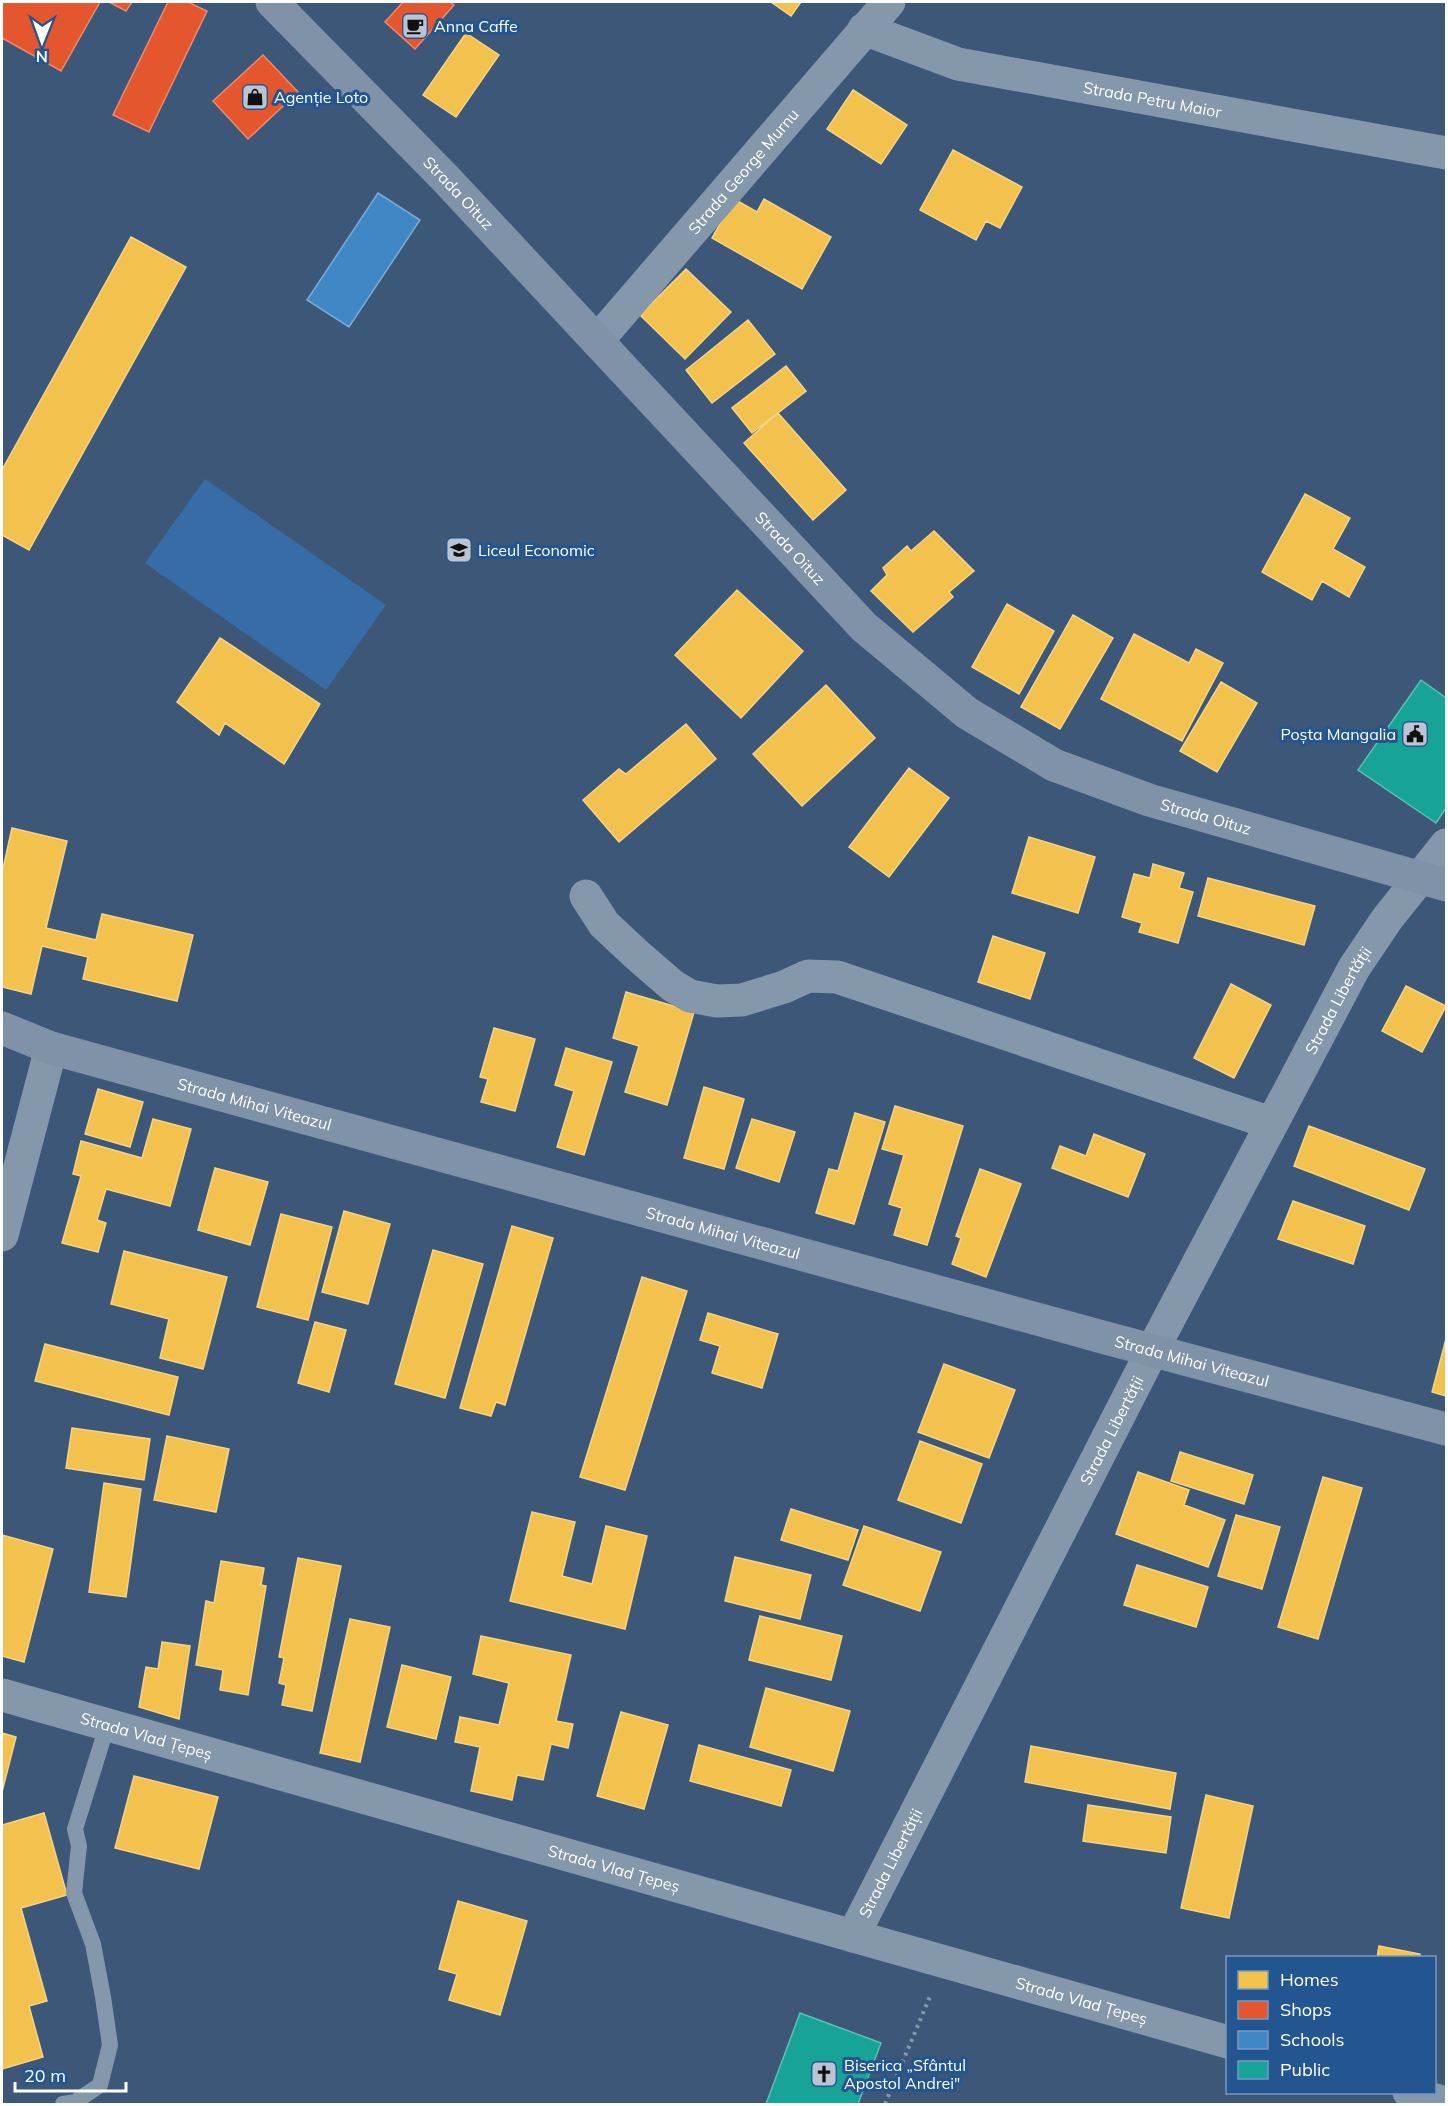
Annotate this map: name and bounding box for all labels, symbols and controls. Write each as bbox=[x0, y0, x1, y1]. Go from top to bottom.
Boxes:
cafe icon: Anna Caffe bbox=[400, 11, 430, 41]
north arrow bbox=[12, 12, 72, 72]
place label: Anna Caffe bbox=[434, 16, 518, 36]
text: N bbox=[36, 47, 48, 67]
street label: Strada Petru Maior bbox=[1082, 77, 1223, 122]
shop icon: Agenție Loto bbox=[240, 82, 270, 112]
place label: Agenție Loto bbox=[274, 87, 368, 107]
street label: Strada George Murnu bbox=[684, 104, 803, 238]
street label: Strada Oituz bbox=[419, 152, 498, 234]
street label: Strada Oituz bbox=[751, 507, 830, 589]
school or university icon: Liceul Economic bbox=[444, 535, 474, 565]
place label: Liceul Economic bbox=[478, 540, 595, 560]
public building icon: Poșta Mangalia bbox=[1400, 719, 1430, 749]
place label: Poșta Mangalia bbox=[1280, 724, 1396, 744]
street label: Strada Oituz bbox=[1158, 794, 1254, 839]
street label: Strada Libertății bbox=[1300, 943, 1376, 1058]
street label: Strada Mihai Viteazul bbox=[175, 1073, 334, 1135]
street label: Strada Mihai Viteazul bbox=[644, 1202, 802, 1263]
street label: Strada Mihai Viteazul bbox=[1113, 1331, 1271, 1391]
street label: Strada Libertății bbox=[1075, 1372, 1148, 1488]
street label: Strada Vlad Țepeș bbox=[78, 1708, 215, 1764]
street label: Strada Libertății bbox=[854, 1805, 927, 1921]
street label: Strada Vlad Țepeș bbox=[546, 1840, 682, 1896]
legend bbox=[1226, 1956, 1436, 2094]
text: Homes bbox=[1280, 1968, 1339, 1991]
street label: Strada Vlad Țepeș bbox=[1013, 1972, 1150, 2029]
text: Shops bbox=[1280, 1998, 1332, 2021]
text: Schools bbox=[1280, 2028, 1345, 2051]
scale bar bbox=[15, 2055, 126, 2093]
place label: Biserica „Sfântul Apostol Andrei" bbox=[844, 2055, 966, 2093]
text: Public bbox=[1280, 2058, 1330, 2081]
church icon: Biserica „Sfântul Apostol Andrei" bbox=[809, 2059, 839, 2089]
text: 20 m bbox=[24, 2064, 66, 2087]

